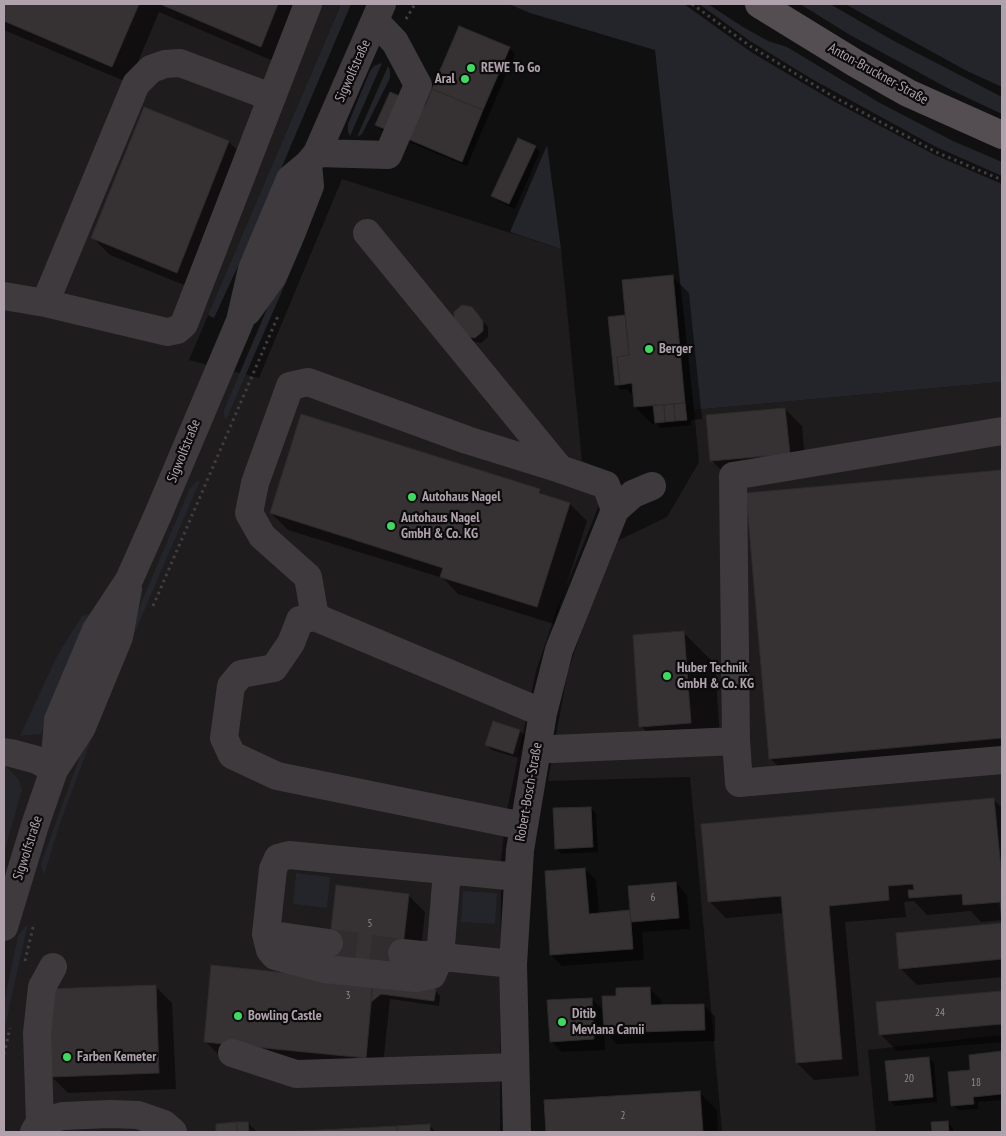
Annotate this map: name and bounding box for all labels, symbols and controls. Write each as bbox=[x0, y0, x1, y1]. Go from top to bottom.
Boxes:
street label: Sigwolfstraße bbox=[332, 37, 374, 105]
street label: Anton-Bruckner-Straße bbox=[825, 40, 931, 108]
place label: REWE To Go bbox=[481, 60, 541, 76]
marker: REWE To Go bbox=[465, 62, 477, 74]
place label: Aral bbox=[435, 71, 455, 87]
marker: Aral bbox=[459, 73, 471, 85]
place label: Berger bbox=[659, 341, 692, 357]
marker: Berger bbox=[643, 343, 655, 355]
street label: Sigwolfstraße bbox=[164, 417, 204, 485]
place label: Autohaus Nagel bbox=[422, 489, 501, 505]
marker: Autohaus Nagel bbox=[406, 491, 418, 503]
place label: Autohaus Nagel GmbH & Co. KG bbox=[401, 510, 480, 542]
marker: Autohaus Nagel GmbH & Co. KG bbox=[385, 520, 397, 532]
place label: Huber Technik GmbH & Co. KG bbox=[677, 660, 754, 692]
marker: Huber Technik GmbH & Co. KG bbox=[661, 670, 673, 682]
street label: Robert-Bosch-Straße bbox=[512, 741, 546, 843]
street label: Sigwolfstraße bbox=[10, 814, 46, 882]
house number: 6 bbox=[651, 891, 655, 905]
house number: 5 bbox=[368, 917, 372, 931]
house number: 3 bbox=[346, 989, 350, 1003]
place label: Ditib Mevlana Camii bbox=[572, 1006, 645, 1038]
house number: 24 bbox=[935, 1006, 945, 1020]
place label: Bowling Castle bbox=[248, 1008, 322, 1024]
marker: Bowling Castle bbox=[232, 1010, 244, 1022]
marker: Ditib Mevlana Camii bbox=[556, 1016, 568, 1028]
place label: Farben Kemeter bbox=[77, 1049, 156, 1065]
marker: Farben Kemeter bbox=[61, 1051, 73, 1063]
house number: 20 bbox=[904, 1072, 914, 1086]
house number: 18 bbox=[971, 1076, 981, 1090]
house number: 2 bbox=[621, 1109, 625, 1123]

